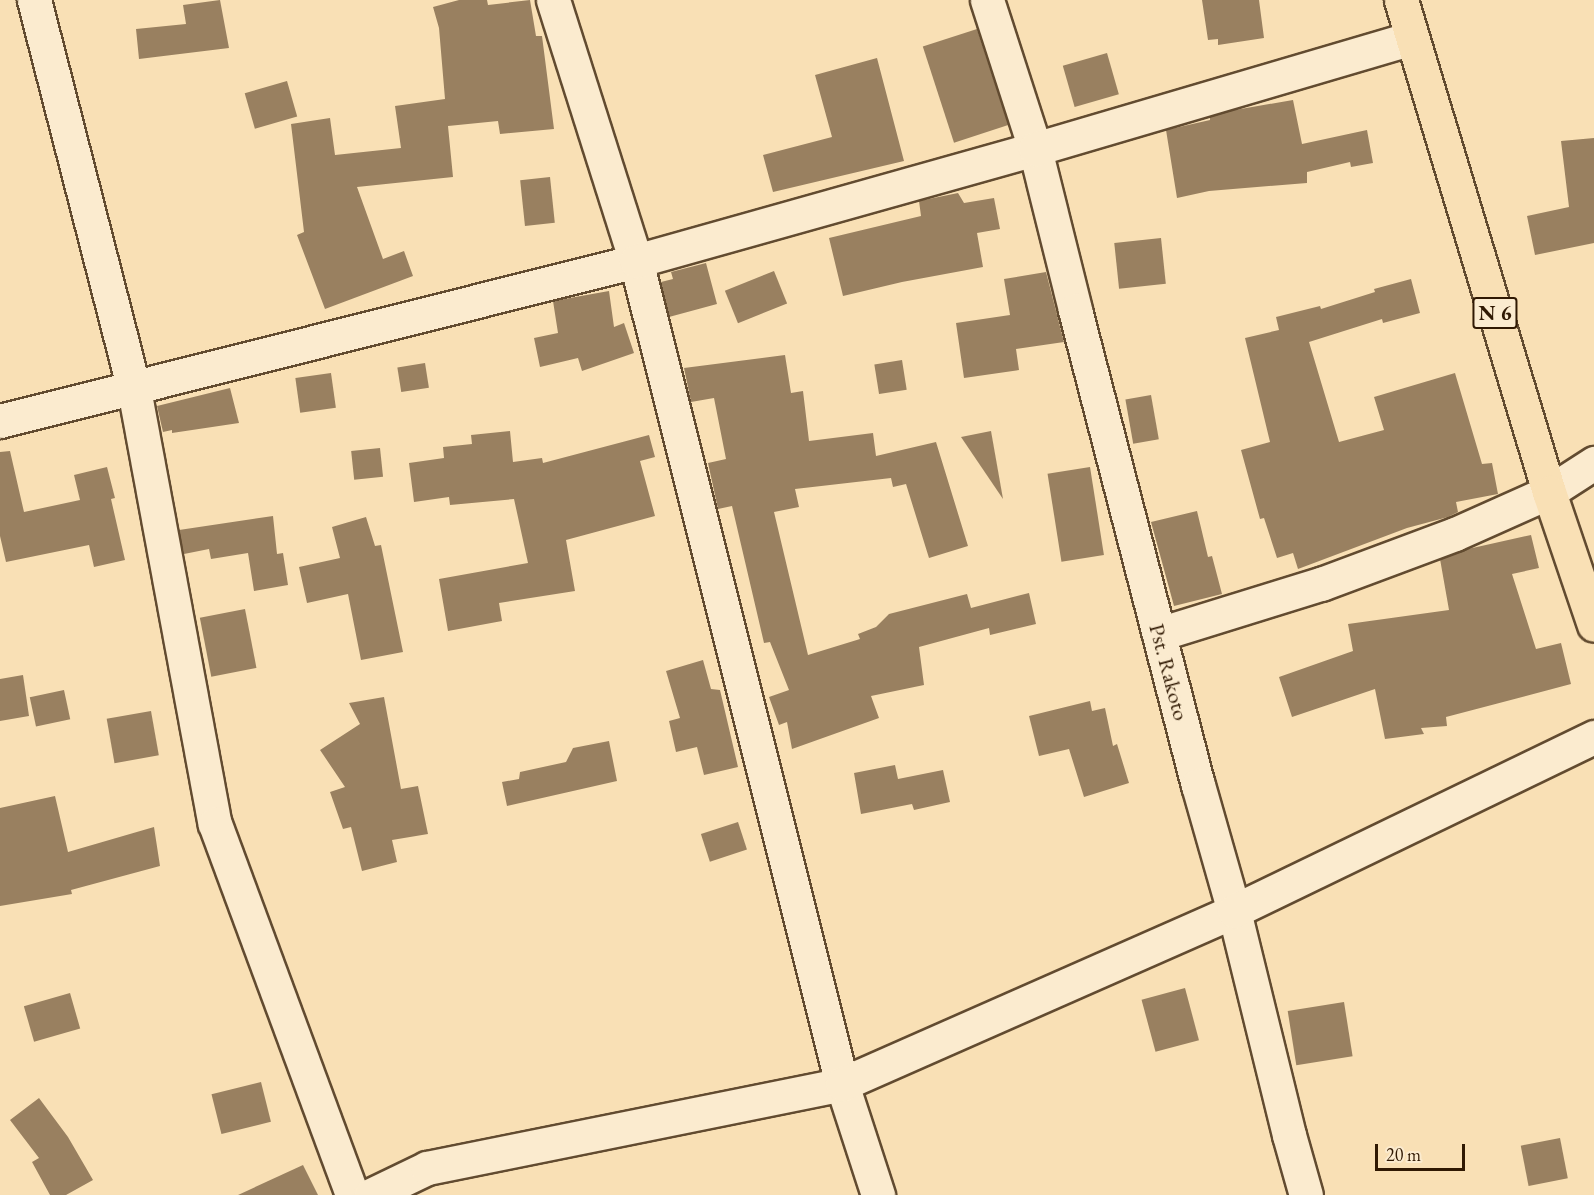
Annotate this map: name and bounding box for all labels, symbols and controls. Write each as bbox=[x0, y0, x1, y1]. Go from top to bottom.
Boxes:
road number: N 6 bbox=[1471, 295, 1519, 331]
street label: Pst. Rakoto bbox=[1143, 621, 1195, 723]
scale bar bbox=[1378, 1132, 1468, 1170]
text: 20 m bbox=[1386, 1143, 1421, 1166]

